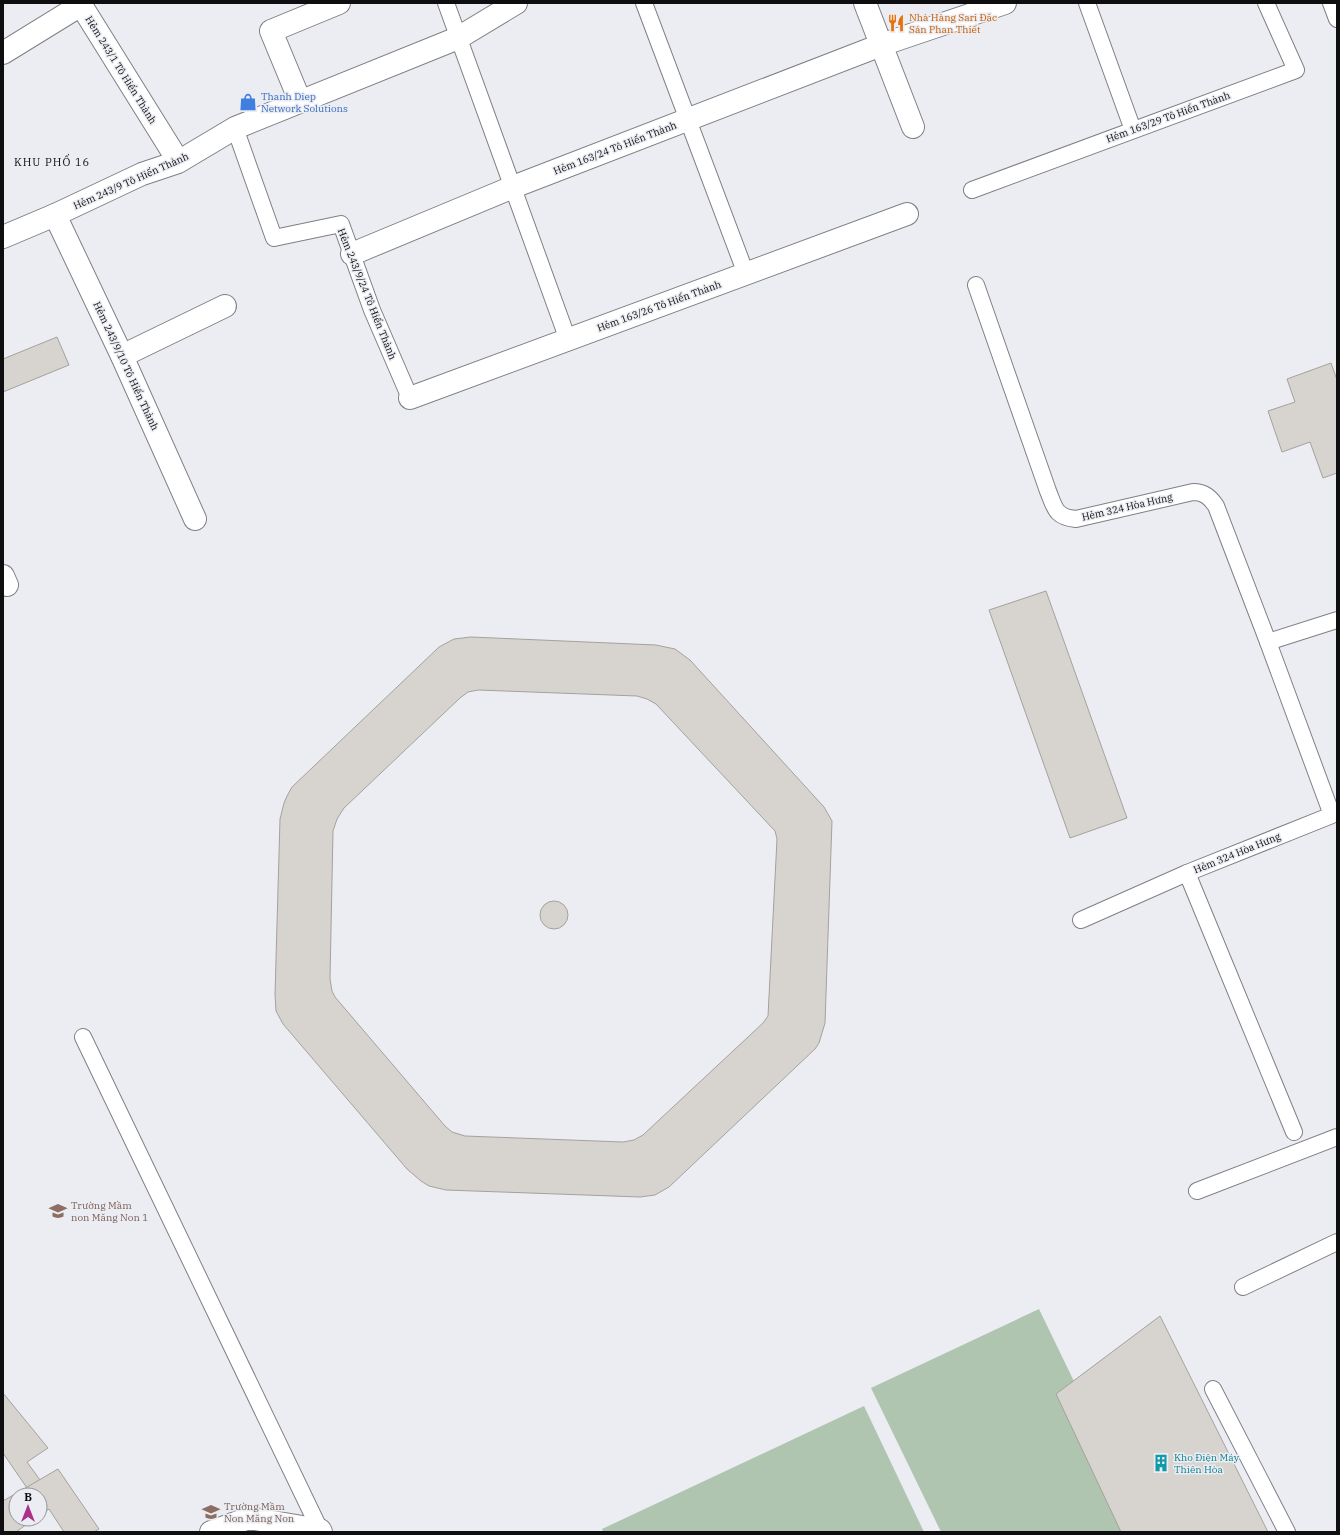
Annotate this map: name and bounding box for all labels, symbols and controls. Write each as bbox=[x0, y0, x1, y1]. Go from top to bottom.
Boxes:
place label: Nhà Hàng Sari Đặc Sản Phan Thiết bbox=[909, 11, 997, 36]
restaurant icon: Nhà Hàng Sari Đặc Sản Phan Thiết bbox=[886, 13, 906, 33]
street label: Hẻm 243/1 Tô Hiến Thành bbox=[82, 14, 160, 126]
street label: Hẻm 163/29 Tô Hiến Thành bbox=[1104, 88, 1232, 146]
place label: Thanh Diep Network Solutions bbox=[261, 90, 348, 115]
shop icon: Thanh Diep Network Solutions bbox=[238, 92, 258, 112]
street label: Hẻm 163/24 Tô Hiến Thành bbox=[552, 118, 678, 178]
street label: Hẻm 243/9 Tô Hiến Thành bbox=[71, 150, 191, 212]
district label: KHU PHỐ 16 bbox=[14, 153, 90, 169]
street label: Hẻm 243/9/24 Tô Hiến Thành bbox=[335, 226, 399, 362]
street label: Hẻm 163/26 Tô Hiến Thành bbox=[595, 277, 723, 335]
street label: Hẻm 243/9/10 Tô Hiến Thành bbox=[90, 299, 162, 433]
street label: Hẻm 324 Hòa Hưng bbox=[1080, 490, 1174, 524]
street label: Hẻm 324 Hòa Hưng bbox=[1192, 829, 1283, 876]
place label: Trường Mầm non Măng Non 1 bbox=[71, 1199, 148, 1224]
school or university icon: Trường Mầm non Măng Non 1 bbox=[48, 1201, 68, 1221]
place label: Kho Điện Máy Thiên Hòa bbox=[1174, 1451, 1240, 1476]
building icon: Kho Điện Máy Thiên Hòa bbox=[1151, 1453, 1171, 1473]
north arrow bbox=[8, 1487, 48, 1527]
text: B bbox=[24, 1490, 32, 1504]
place label: Trường Mầm Non Măng Non bbox=[224, 1500, 295, 1525]
school or university icon: Trường Mầm Non Măng Non bbox=[201, 1502, 221, 1522]

